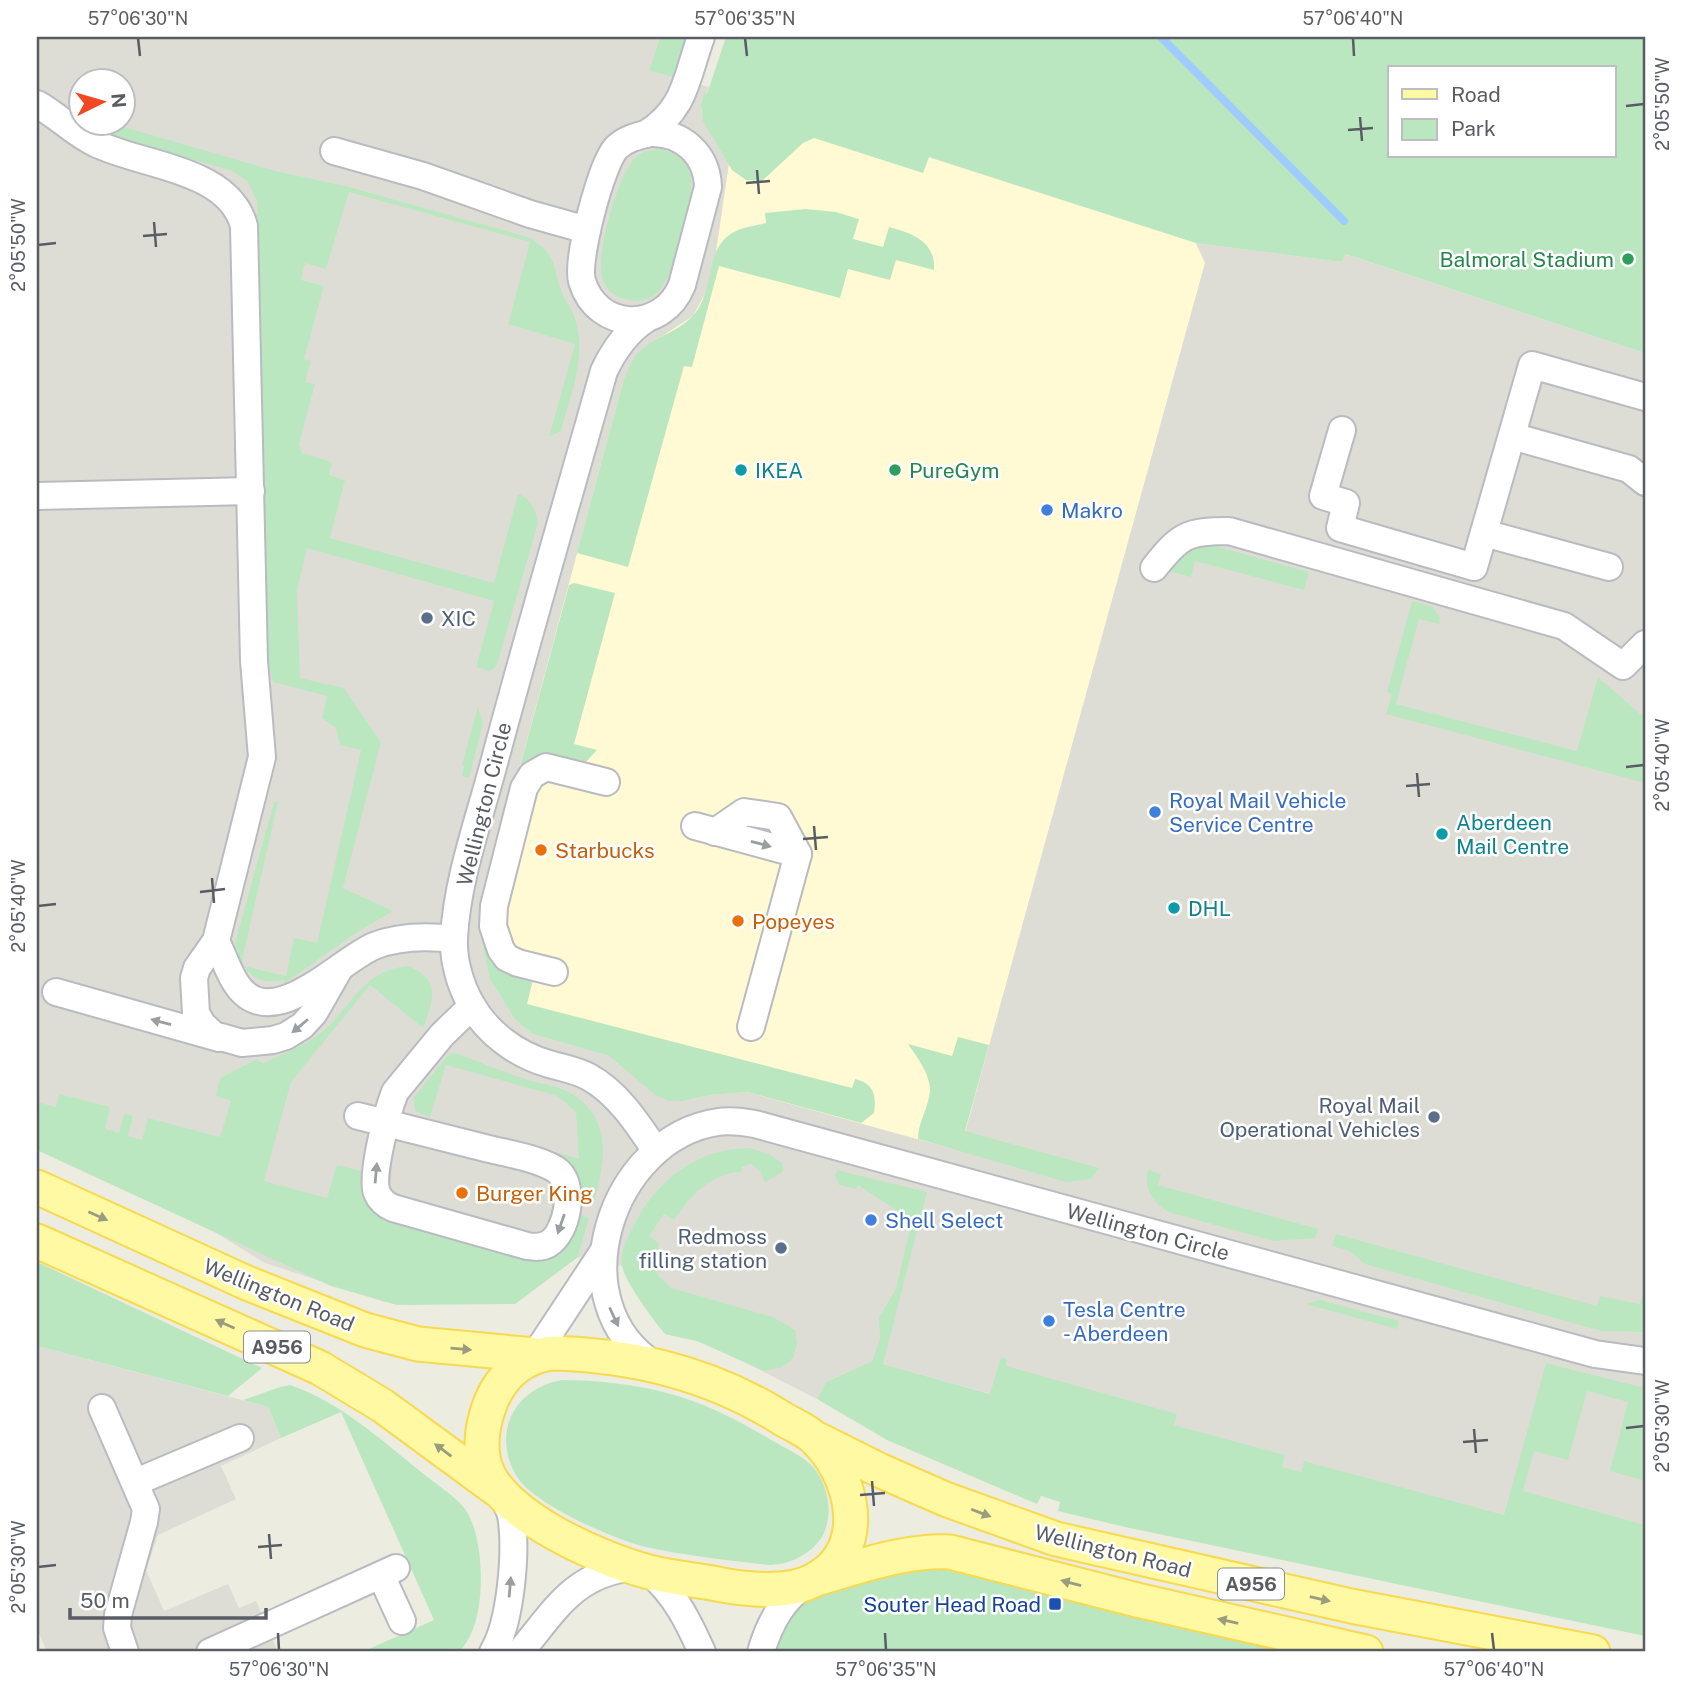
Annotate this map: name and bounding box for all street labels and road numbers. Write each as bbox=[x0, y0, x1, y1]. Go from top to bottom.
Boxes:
street label: Wellington Circle bbox=[452, 720, 516, 888]
street label: Wellington Circle bbox=[1064, 1198, 1232, 1266]
street label: Wellington Road bbox=[200, 1253, 358, 1337]
road number: A956 bbox=[244, 1331, 310, 1362]
street label: Wellington Road bbox=[1032, 1519, 1194, 1583]
road number: A956 bbox=[1218, 1568, 1284, 1600]

